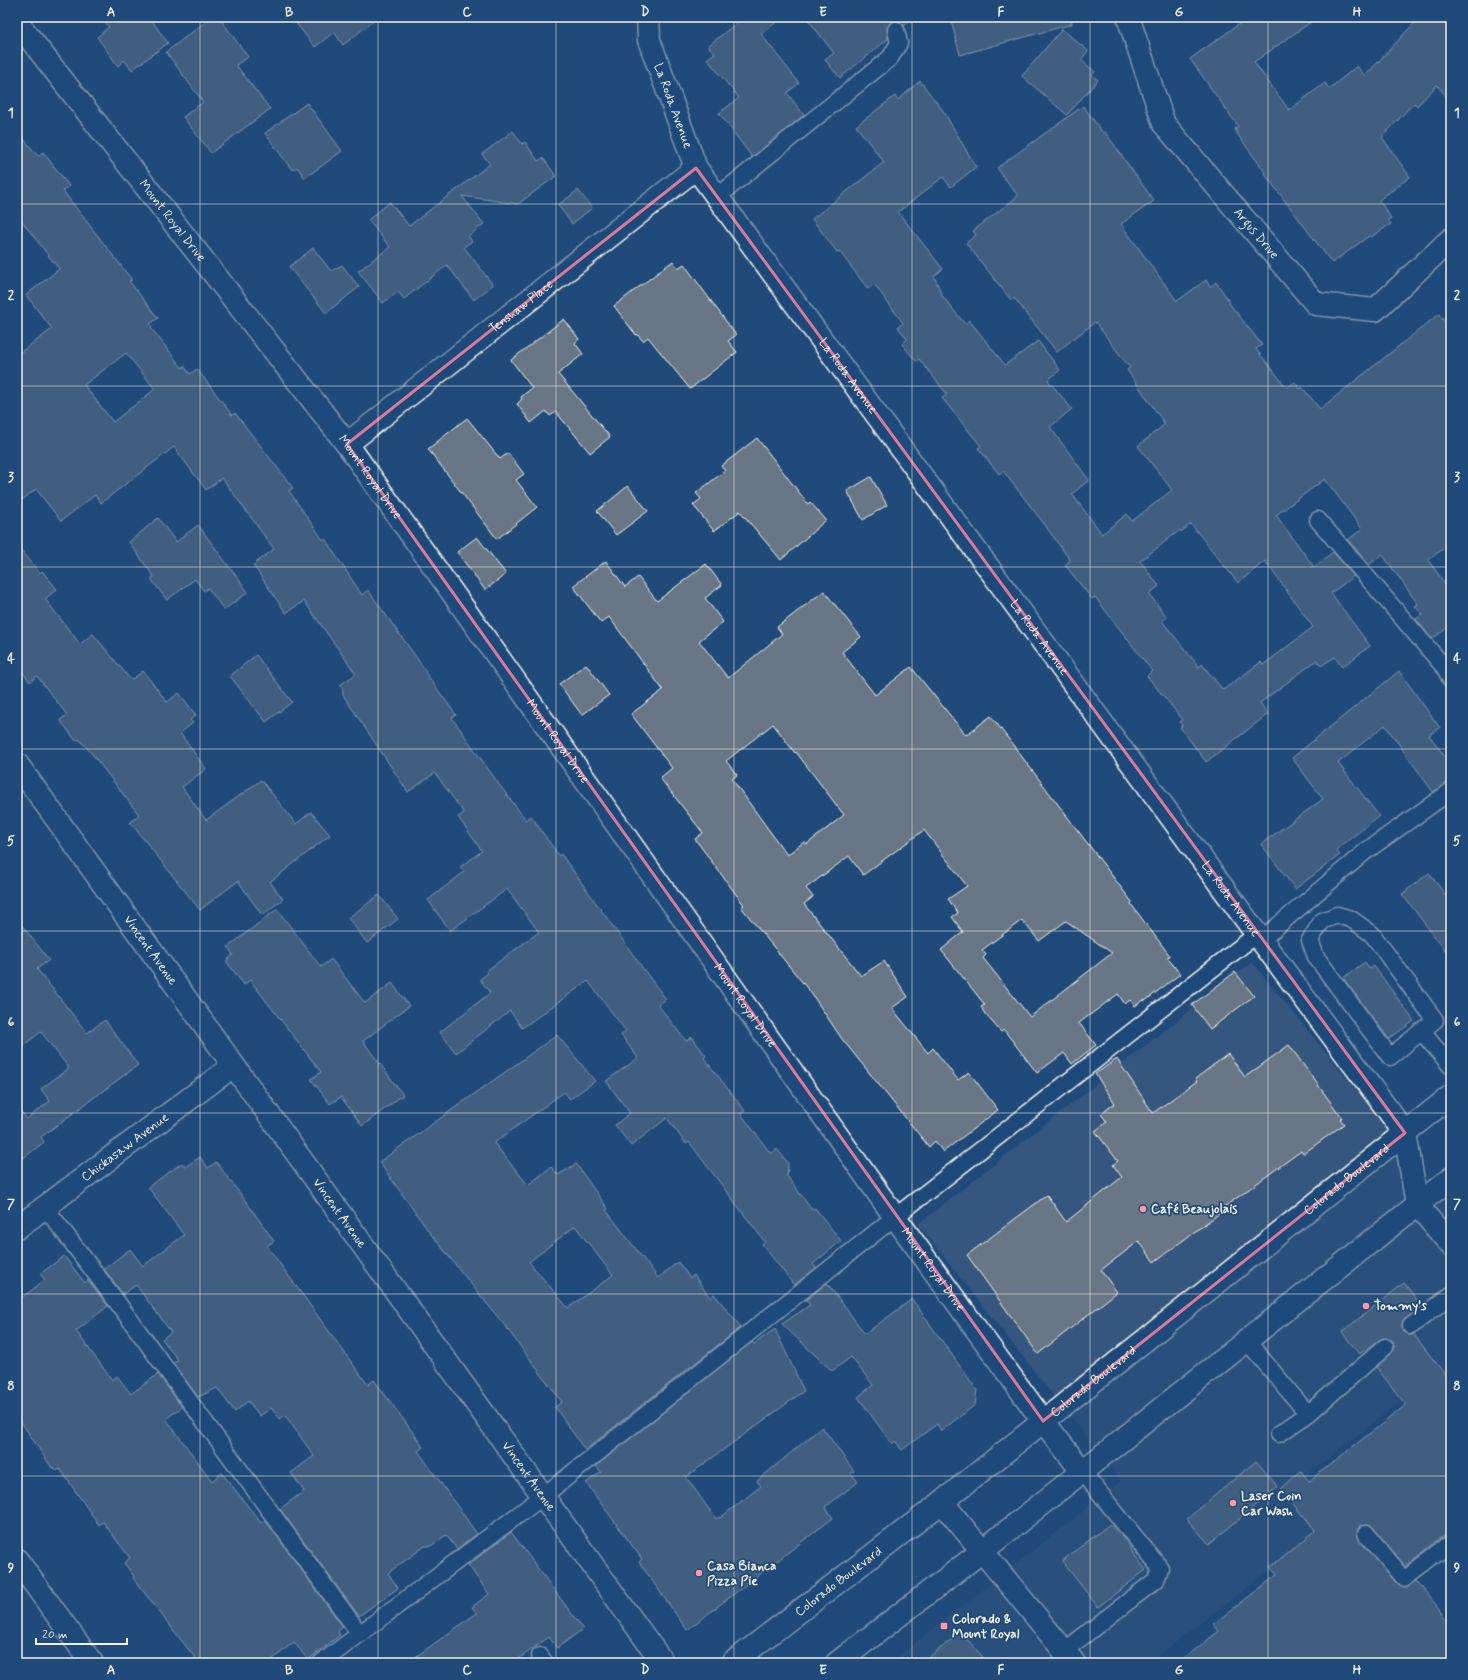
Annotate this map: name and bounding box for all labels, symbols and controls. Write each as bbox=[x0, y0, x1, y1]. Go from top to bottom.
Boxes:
text: A bbox=[107, 4, 115, 21]
text: B bbox=[285, 4, 294, 21]
text: C bbox=[462, 4, 472, 21]
text: D bbox=[641, 4, 650, 21]
text: E bbox=[819, 4, 827, 21]
text: F bbox=[998, 4, 1005, 21]
text: G bbox=[1175, 4, 1184, 21]
text: H bbox=[1353, 4, 1362, 21]
street label: La Roda Avenue bbox=[650, 61, 697, 151]
text: 1 bbox=[8, 105, 14, 122]
text: 1 bbox=[1454, 105, 1460, 122]
street label: Mount Royal Drive bbox=[135, 176, 210, 265]
street label: Argus Drive bbox=[1230, 204, 1283, 263]
street label: Tenshaw Place bbox=[486, 276, 557, 337]
text: 2 bbox=[8, 287, 15, 304]
text: 2 bbox=[1454, 287, 1461, 304]
street label: La Roda Avenue bbox=[815, 335, 882, 417]
street label: Mount Royal Drive bbox=[334, 431, 406, 522]
text: 3 bbox=[8, 469, 14, 486]
text: 3 bbox=[1454, 469, 1460, 486]
street label: La Roda Avenue bbox=[1006, 596, 1073, 679]
text: 4 bbox=[7, 651, 15, 668]
text: 4 bbox=[1453, 651, 1461, 668]
street label: Mount Royal Drive bbox=[522, 696, 593, 787]
text: 5 bbox=[7, 833, 15, 850]
text: 5 bbox=[1453, 833, 1461, 850]
street label: La Roda Avenue bbox=[1198, 858, 1264, 940]
street label: Vincent Avenue bbox=[120, 912, 182, 988]
street label: Mount Royal Drive bbox=[709, 960, 781, 1051]
text: 6 bbox=[8, 1014, 15, 1031]
text: 6 bbox=[1454, 1014, 1461, 1031]
street label: Chickasaw Avenue bbox=[78, 1109, 172, 1185]
street label: Colorado Boulevard bbox=[1300, 1140, 1393, 1219]
street label: Vincent Avenue bbox=[309, 1175, 371, 1251]
text: 7 bbox=[7, 1196, 15, 1213]
text: 7 bbox=[1453, 1196, 1461, 1213]
place label: Café Beaujolais bbox=[1151, 1201, 1237, 1218]
marker: Café Beaujolais bbox=[1138, 1204, 1148, 1214]
street label: Mount Royal Drive bbox=[897, 1224, 969, 1315]
place label: Tommy's bbox=[1374, 1298, 1427, 1315]
marker: Tommy's bbox=[1361, 1301, 1371, 1311]
street label: Colorado Boulevard bbox=[1047, 1342, 1140, 1421]
text: 8 bbox=[7, 1378, 15, 1395]
text: 8 bbox=[1453, 1378, 1461, 1395]
street label: Vincent Avenue bbox=[498, 1438, 560, 1515]
place label: Laser Coin Car Wash bbox=[1241, 1488, 1301, 1520]
marker: Laser Coin Car Wash bbox=[1228, 1498, 1238, 1508]
street label: Colorado Boulevard bbox=[791, 1543, 885, 1620]
place label: Casa Bianca Pizza Pie bbox=[707, 1558, 776, 1590]
text: 9 bbox=[8, 1560, 15, 1577]
text: 9 bbox=[1454, 1560, 1461, 1577]
marker: Casa Bianca Pizza Pie bbox=[694, 1568, 704, 1578]
place label: Colorado & Mount Royal bbox=[952, 1611, 1020, 1643]
scale bar bbox=[36, 1620, 127, 1646]
marker: Colorado & Mount Royal bbox=[939, 1621, 949, 1631]
text: 20 m bbox=[42, 1627, 68, 1643]
text: A bbox=[107, 1662, 115, 1679]
text: B bbox=[285, 1662, 294, 1679]
text: C bbox=[462, 1662, 472, 1679]
text: D bbox=[641, 1662, 650, 1679]
text: E bbox=[819, 1662, 827, 1679]
text: F bbox=[998, 1662, 1005, 1679]
text: G bbox=[1175, 1662, 1184, 1679]
text: H bbox=[1353, 1662, 1362, 1679]

